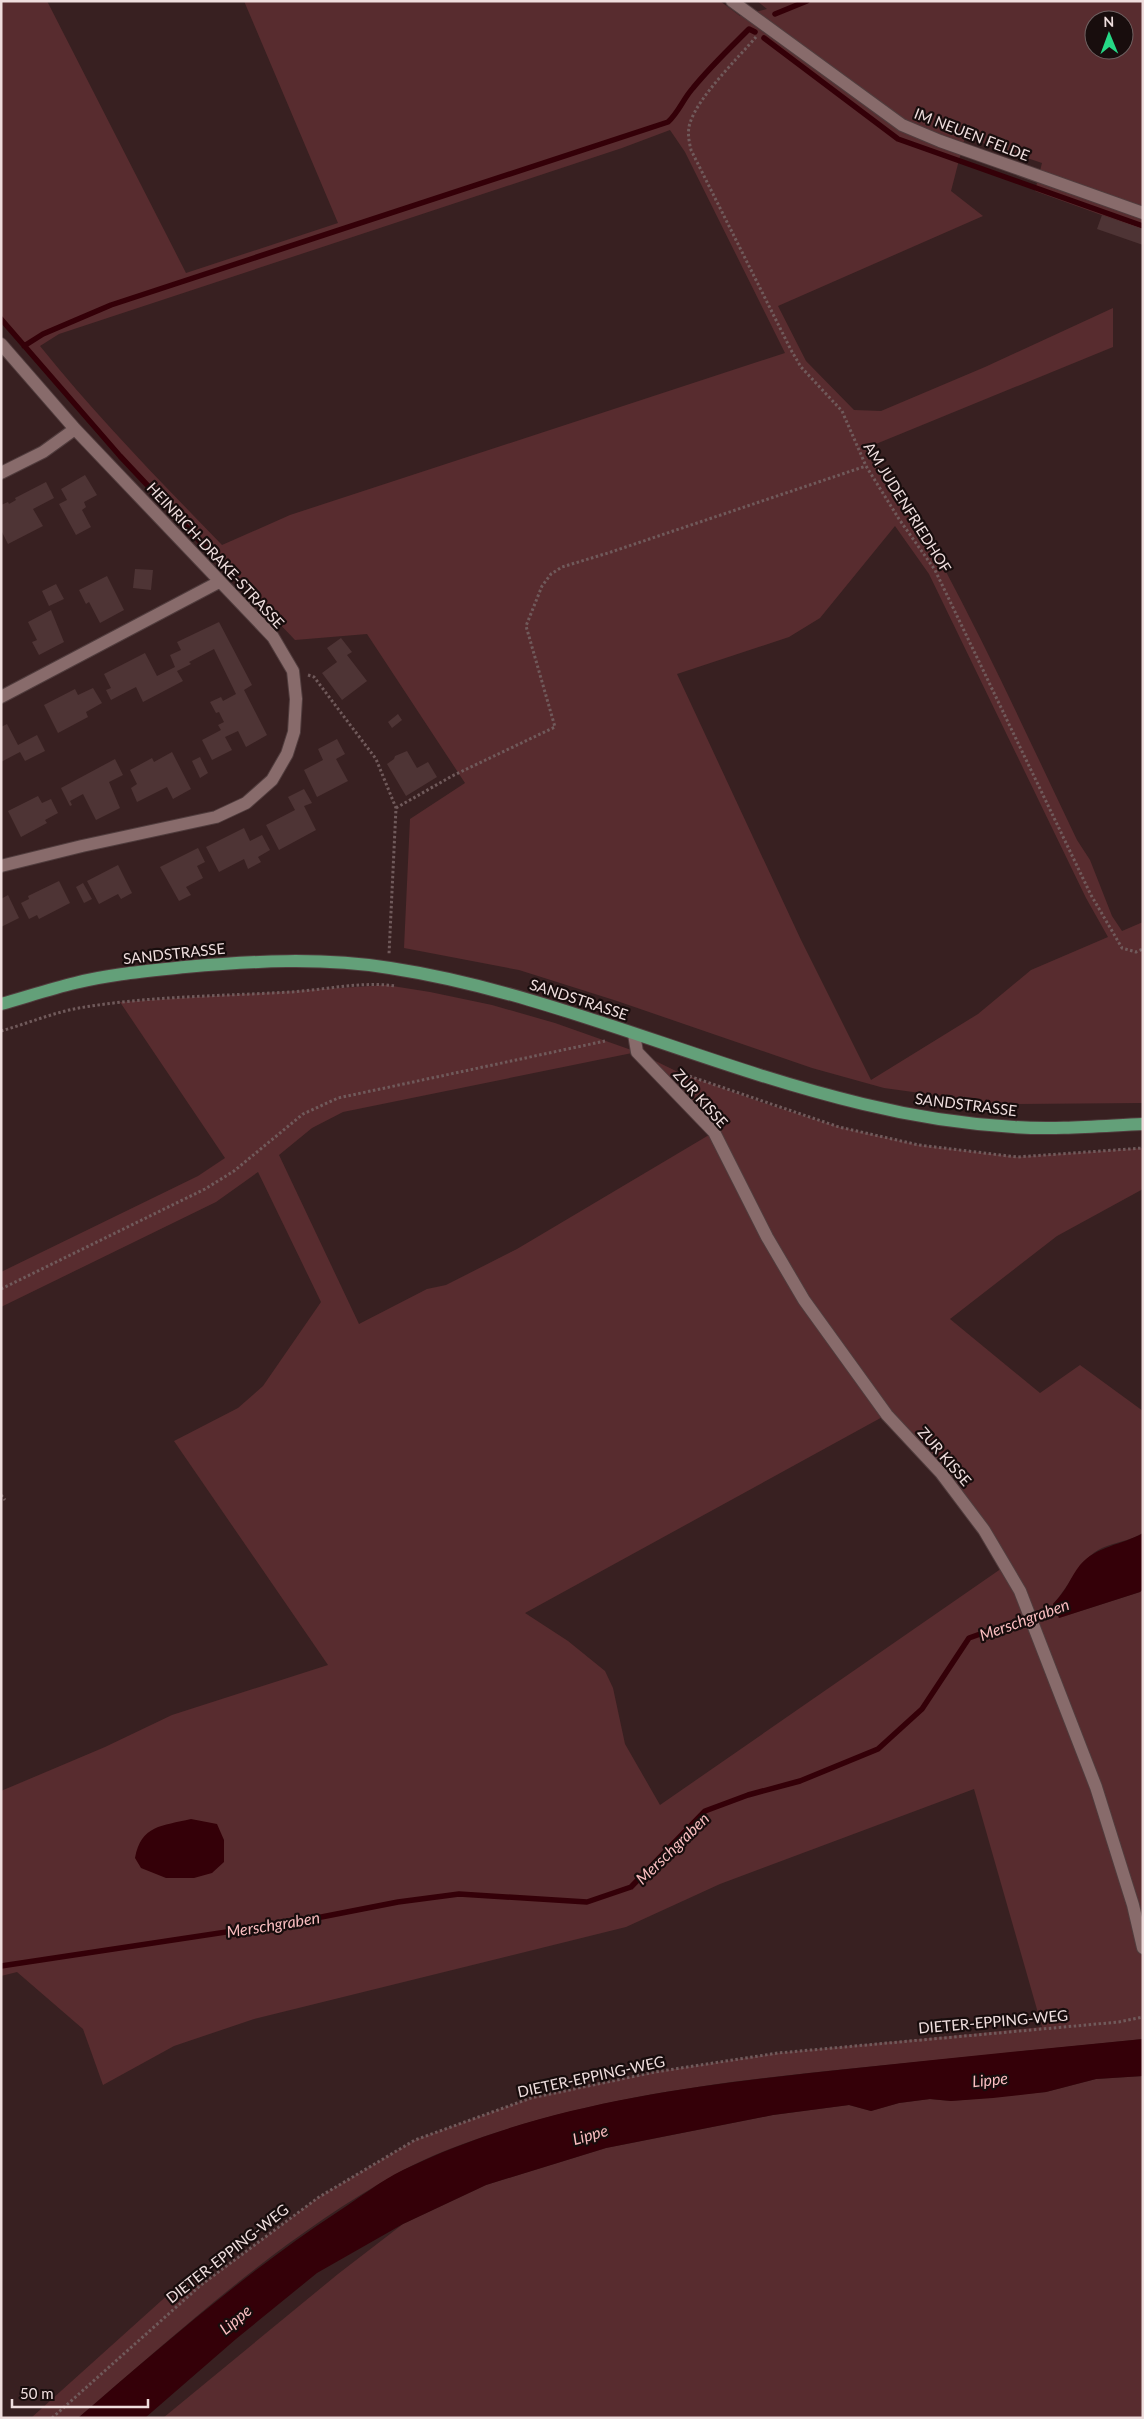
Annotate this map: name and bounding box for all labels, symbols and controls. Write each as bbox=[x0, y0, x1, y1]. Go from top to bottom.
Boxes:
north arrow bbox=[1084, 10, 1134, 60]
text: N bbox=[1103, 13, 1114, 30]
street label: IM NEUEN FELDE bbox=[912, 104, 1032, 164]
street label: AM JUDENFRIEDHOF bbox=[860, 438, 956, 576]
street label: HEINRICH-DRAKE-STRASSE bbox=[144, 478, 288, 632]
street label: SANDSTRASSE bbox=[122, 939, 226, 967]
street label: SANDSTRASSE bbox=[527, 975, 631, 1023]
street label: ZUR KISSE bbox=[670, 1065, 732, 1131]
street label: SANDSTRASSE bbox=[914, 1089, 1018, 1119]
street label: ZUR KISSE bbox=[914, 1423, 976, 1489]
water label: Merschgraben bbox=[976, 1594, 1072, 1644]
water label: Merschgraben bbox=[631, 1808, 713, 1888]
water label: Merschgraben bbox=[225, 1907, 321, 1941]
street label: DIETER-EPPING-WEG bbox=[917, 2005, 1069, 2037]
street label: DIETER-EPPING-WEG bbox=[516, 2052, 666, 2100]
water label: Lippe bbox=[971, 2068, 1009, 2090]
water label: Lippe bbox=[570, 2120, 610, 2148]
street label: DIETER-EPPING-WEG bbox=[162, 2200, 292, 2306]
water label: Lippe bbox=[215, 2300, 255, 2338]
scale bar bbox=[12, 2376, 149, 2408]
text: 50 m bbox=[20, 2384, 54, 2402]

